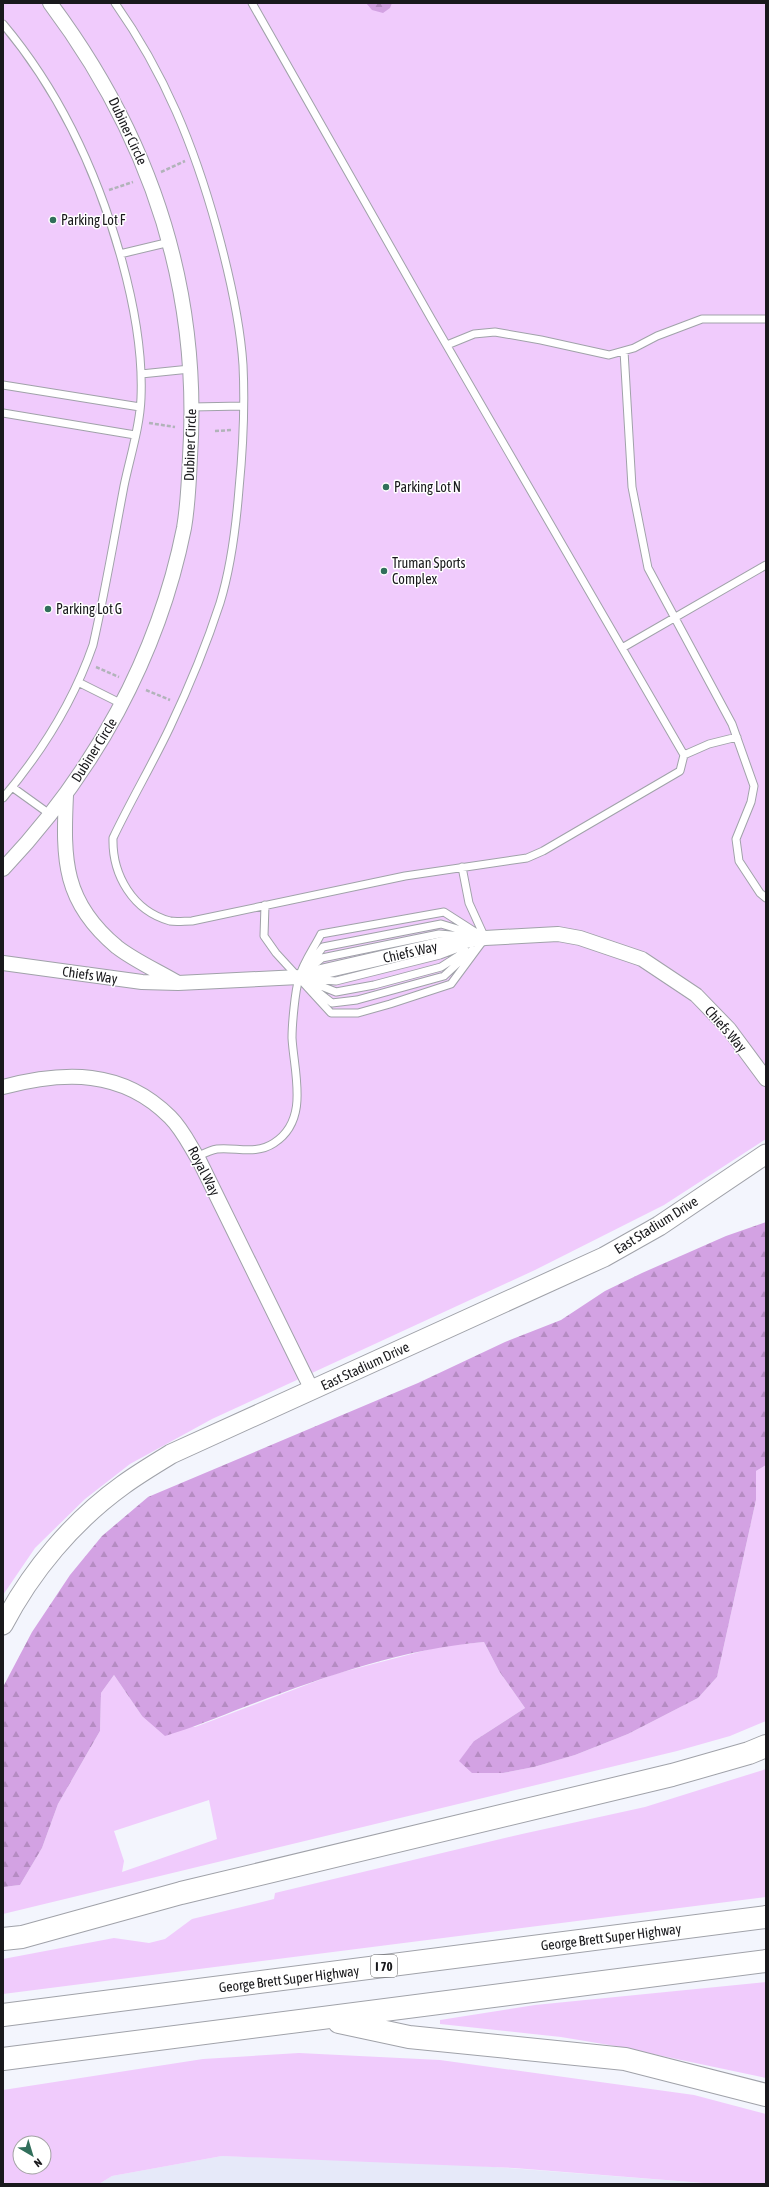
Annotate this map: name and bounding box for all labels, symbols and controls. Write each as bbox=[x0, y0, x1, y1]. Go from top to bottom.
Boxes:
street label: Dubiner Circle bbox=[105, 95, 151, 167]
place label: Parking Lot F bbox=[61, 212, 126, 228]
marker: Parking Lot F bbox=[48, 215, 58, 225]
street label: Dubiner Circle bbox=[181, 409, 199, 481]
place label: Parking Lot N bbox=[394, 479, 461, 495]
marker: Parking Lot N bbox=[381, 482, 391, 492]
place label: Truman Sports Complex bbox=[392, 555, 466, 587]
marker: Truman Sports Complex bbox=[379, 566, 389, 576]
place label: Parking Lot G bbox=[56, 601, 122, 617]
marker: Parking Lot G bbox=[43, 604, 53, 614]
street label: Dubiner Circle bbox=[68, 715, 120, 785]
street label: Chiefs Way bbox=[381, 938, 439, 966]
street label: Chiefs Way bbox=[61, 963, 119, 987]
street label: Chiefs Way bbox=[702, 1003, 750, 1055]
street label: Royal Way bbox=[185, 1144, 223, 1199]
street label: East Stadium Drive bbox=[611, 1193, 701, 1257]
street label: East Stadium Drive bbox=[318, 1339, 412, 1393]
street label: George Brett Super Highway bbox=[540, 1920, 682, 1954]
road number: I 70 bbox=[371, 1955, 397, 1977]
street label: George Brett Super Highway bbox=[218, 1962, 360, 1996]
north arrow bbox=[12, 2135, 52, 2175]
text: N bbox=[32, 2156, 44, 2170]

